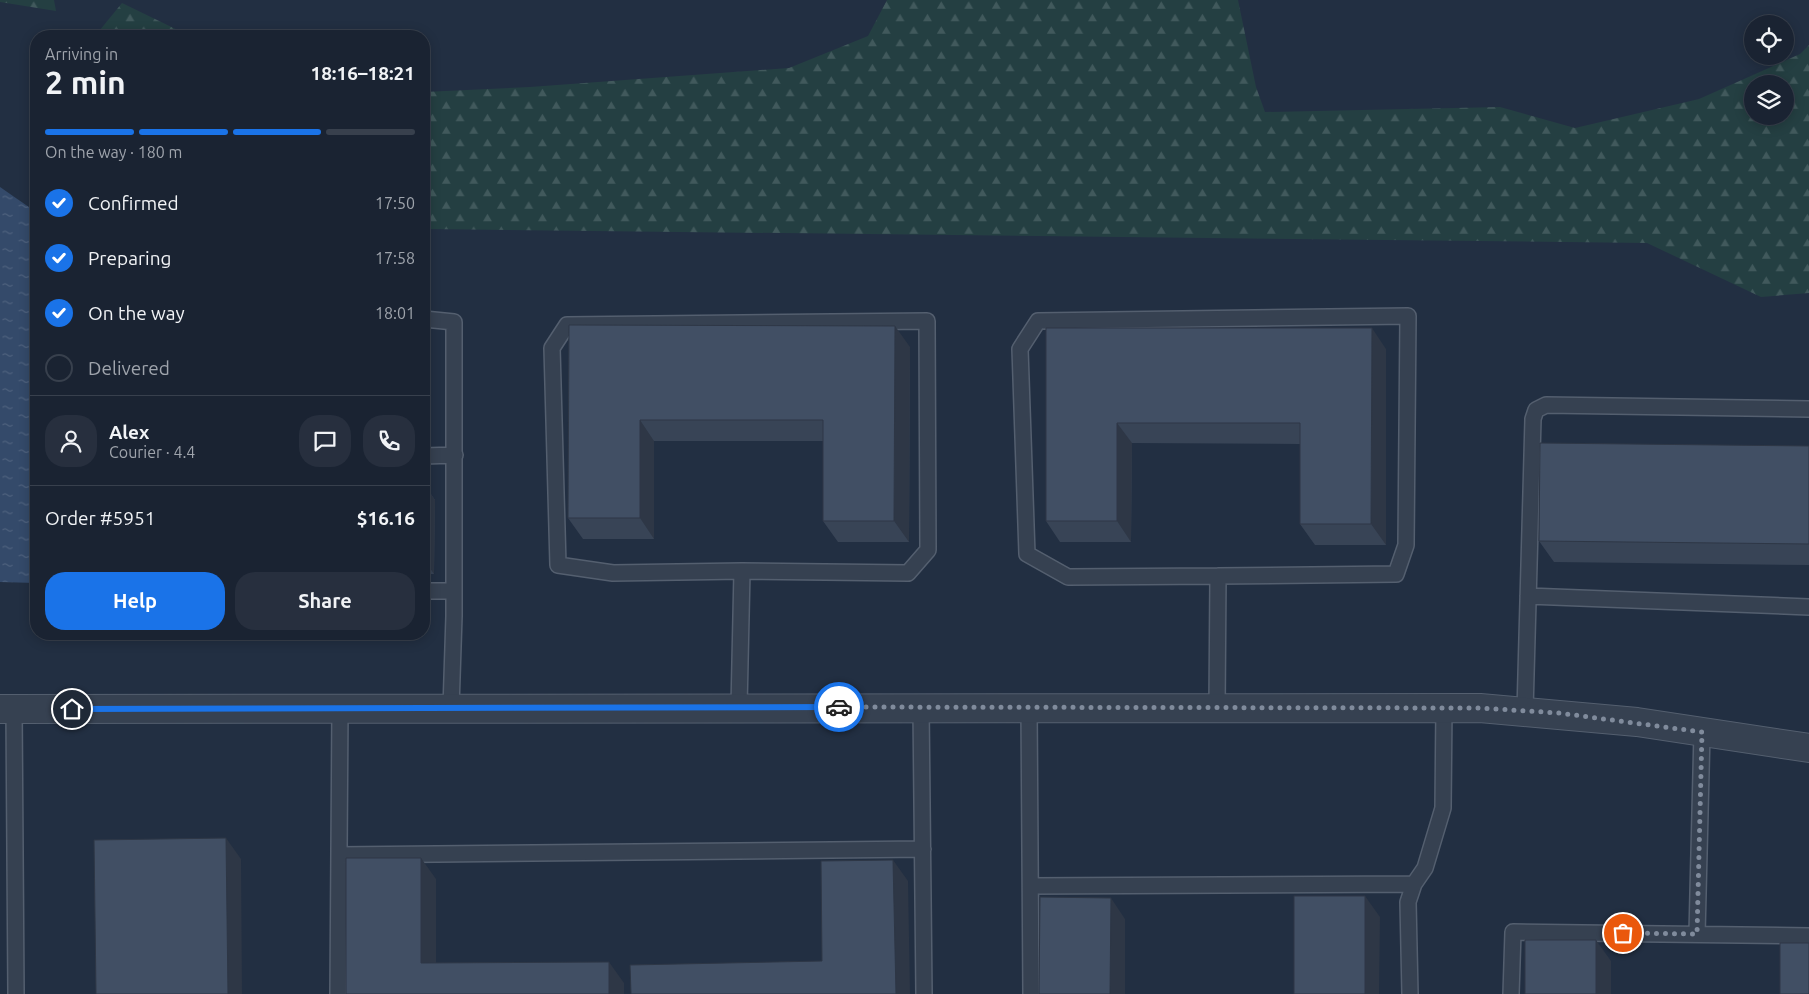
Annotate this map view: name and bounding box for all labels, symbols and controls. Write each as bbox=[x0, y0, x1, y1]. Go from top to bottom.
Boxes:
map controls bbox=[1744, 15, 1794, 125]
button: locate bbox=[1744, 15, 1794, 65]
text: Arriving in bbox=[45, 45, 118, 63]
text: 18:16–18:21 bbox=[310, 62, 415, 84]
text: 2 min bbox=[45, 64, 126, 100]
button: layers bbox=[1744, 75, 1794, 125]
text: On the way · 180 m bbox=[45, 143, 182, 161]
icon: check bbox=[45, 189, 73, 217]
text: Confirmed bbox=[88, 192, 179, 214]
text: 17:50 bbox=[375, 194, 415, 212]
icon: check bbox=[45, 244, 73, 272]
text: Preparing bbox=[88, 247, 172, 269]
text: 17:58 bbox=[375, 249, 415, 267]
icon: check bbox=[45, 299, 73, 327]
text: On the way bbox=[88, 302, 185, 324]
text: 18:01 bbox=[375, 304, 415, 322]
text: Delivered bbox=[88, 357, 170, 379]
button: person bbox=[45, 415, 97, 467]
button: chat bbox=[299, 415, 351, 467]
button: phone bbox=[363, 415, 415, 467]
text: Alex bbox=[109, 421, 149, 443]
text: Courier · 4.4 bbox=[109, 443, 195, 461]
text: Order #5951 bbox=[45, 507, 155, 529]
text: $16.16 bbox=[357, 507, 415, 529]
button: Help bbox=[45, 572, 225, 630]
button: Share bbox=[235, 572, 415, 630]
courier bbox=[814, 682, 864, 732]
pin bbox=[51, 688, 93, 730]
icon: car bbox=[825, 693, 853, 721]
icon: home bbox=[58, 695, 86, 723]
pin bbox=[1602, 912, 1644, 954]
icon: bag bbox=[1609, 919, 1637, 947]

